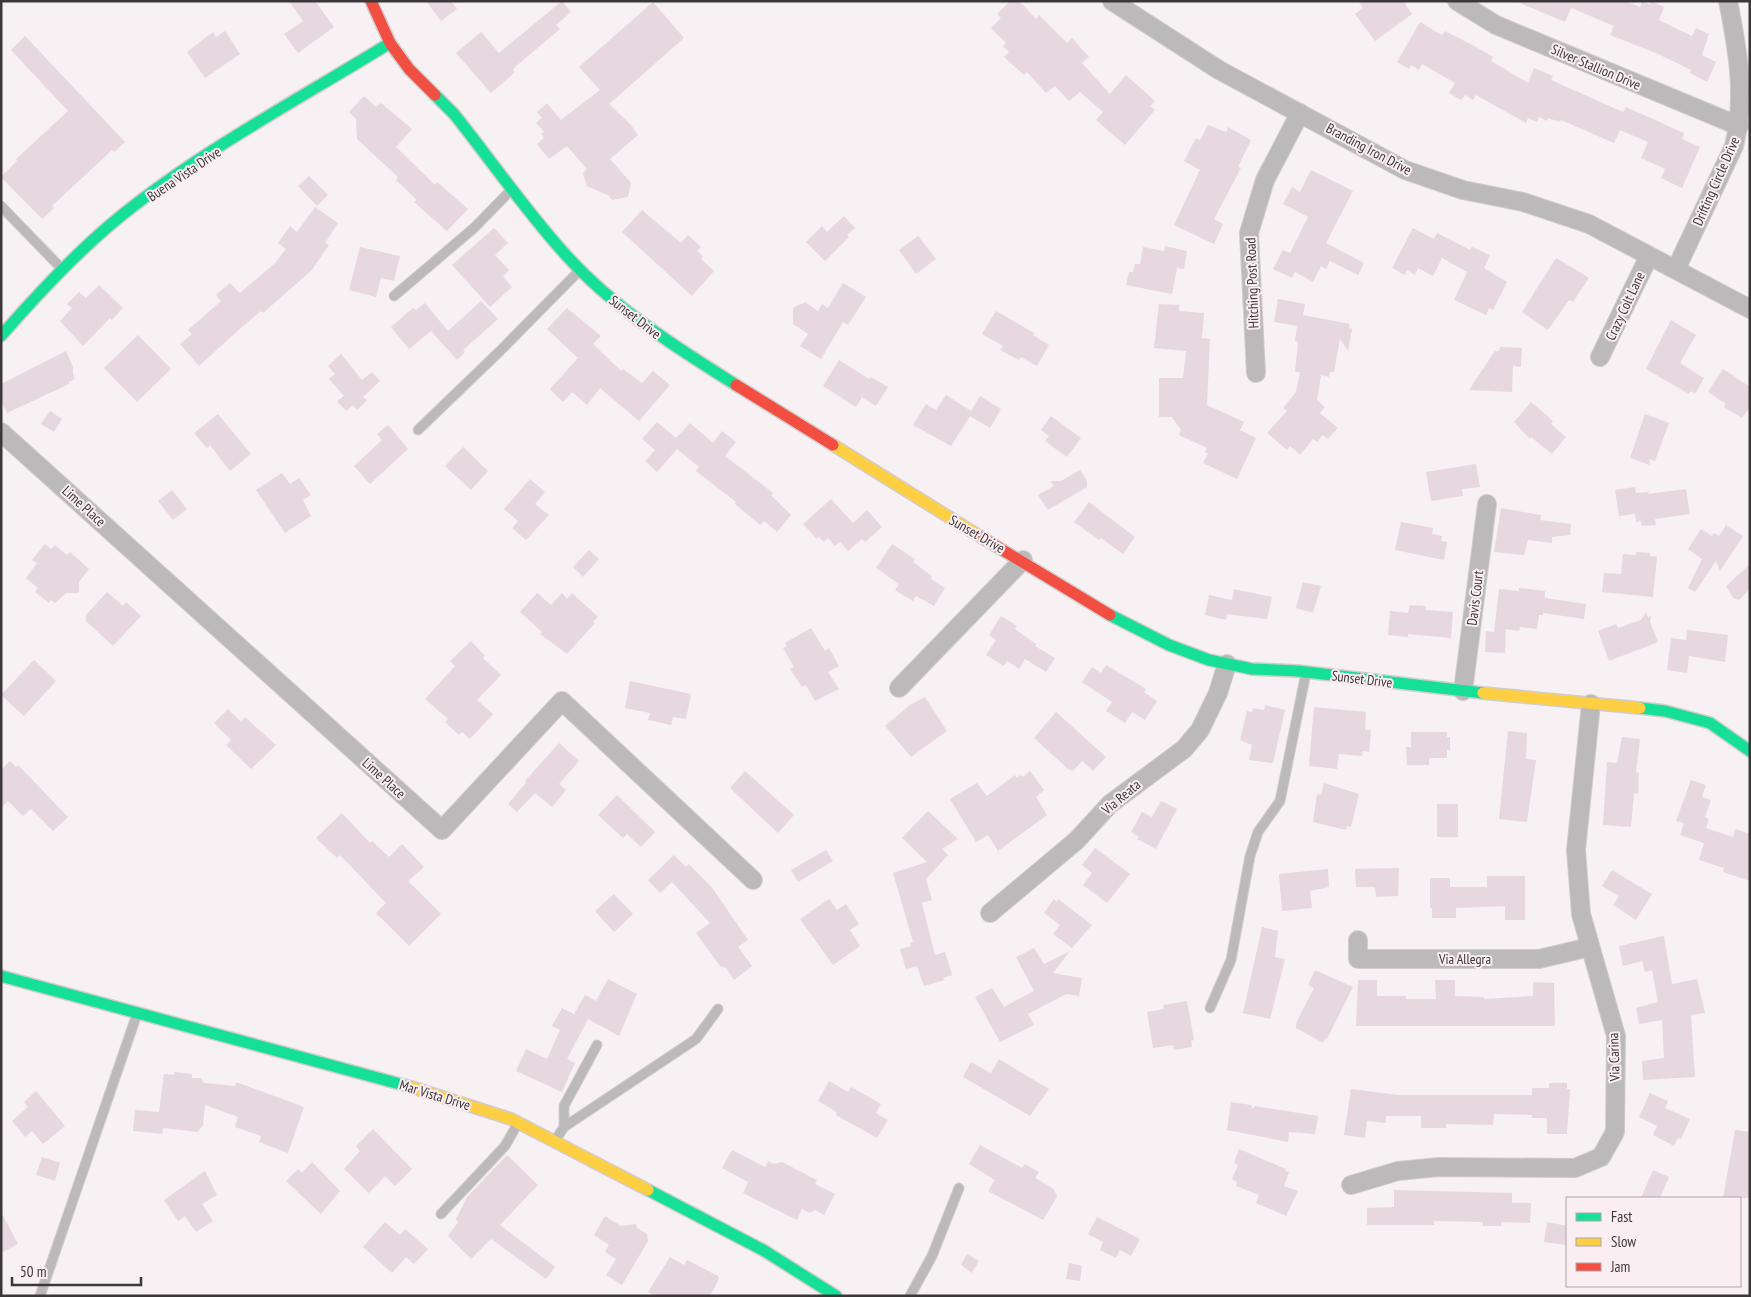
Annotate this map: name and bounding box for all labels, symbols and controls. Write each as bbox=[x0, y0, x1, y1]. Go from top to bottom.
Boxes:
street label: Silver Stallion Drive bbox=[1548, 40, 1644, 94]
street label: Branding Iron Drive bbox=[1323, 119, 1415, 179]
street label: Drifting Circle Drive bbox=[1688, 134, 1744, 228]
street label: Buena Vista Drive bbox=[144, 143, 224, 205]
street label: Hitching Post Road bbox=[1241, 237, 1263, 329]
street label: Crazy Colt Lane bbox=[1601, 269, 1649, 343]
street label: Sunset Drive bbox=[605, 291, 665, 343]
street label: Lime Place bbox=[58, 482, 110, 530]
street label: Sunset Drive bbox=[946, 511, 1008, 557]
street label: Davis Court bbox=[1463, 569, 1487, 627]
street label: Sunset Drive bbox=[1331, 666, 1394, 692]
street label: Lime Place bbox=[358, 754, 410, 802]
street label: Via Reata bbox=[1097, 776, 1144, 819]
street label: Via Allegra bbox=[1438, 950, 1491, 968]
street label: Via Carina bbox=[1604, 1032, 1624, 1083]
street label: Mar Vista Drive bbox=[397, 1076, 473, 1114]
legend bbox=[1566, 1197, 1741, 1287]
text: Fast bbox=[1611, 1207, 1632, 1226]
text: Slow bbox=[1611, 1232, 1636, 1251]
scale bar bbox=[12, 1254, 141, 1286]
text: Jam bbox=[1610, 1257, 1630, 1276]
text: 50 m bbox=[20, 1262, 46, 1281]

